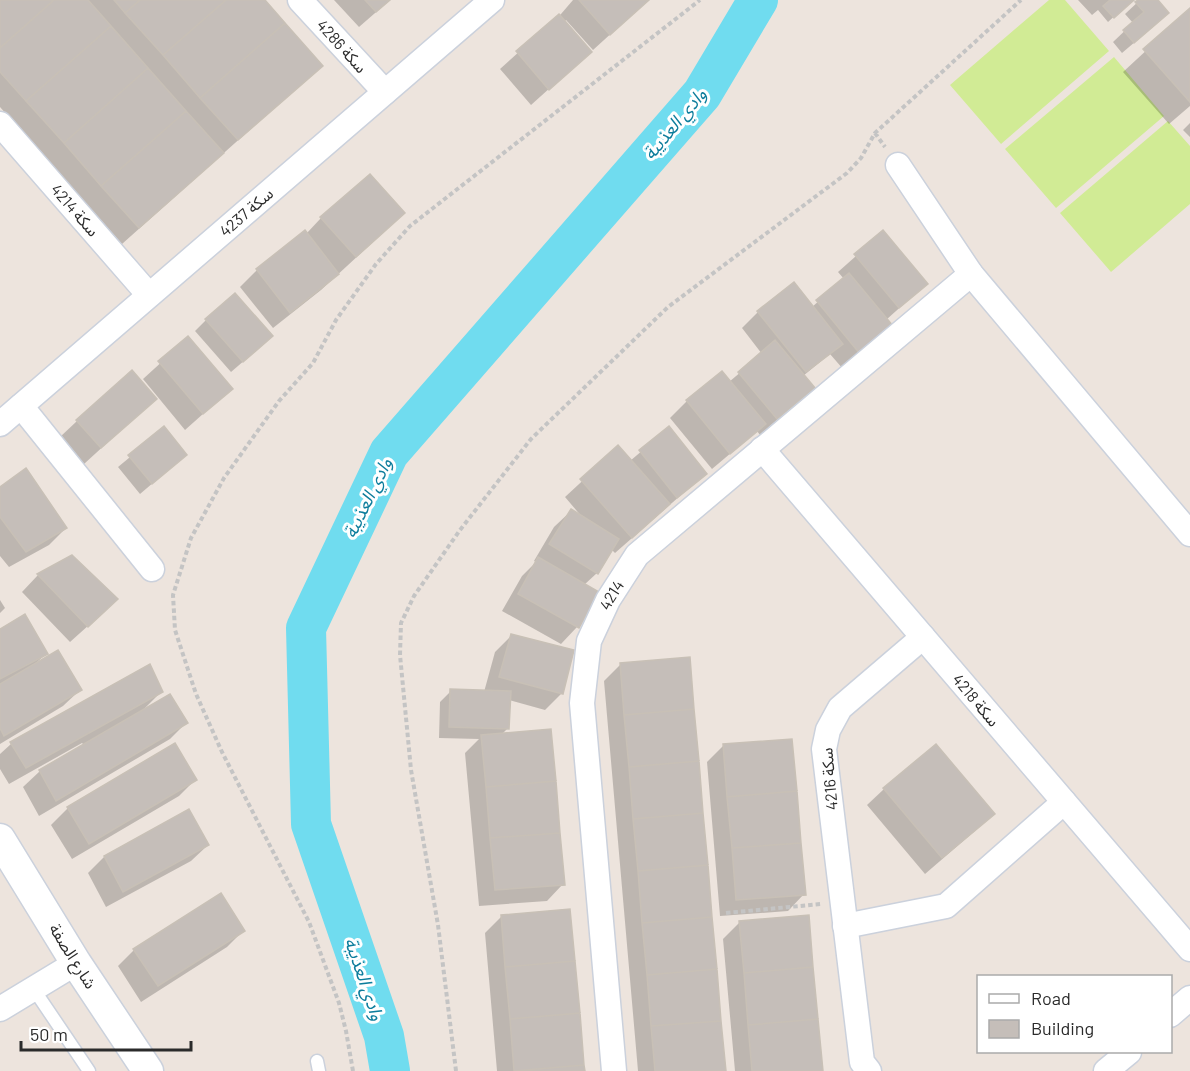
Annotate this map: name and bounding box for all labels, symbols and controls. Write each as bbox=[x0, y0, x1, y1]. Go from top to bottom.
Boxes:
street label: سكة 4286 bbox=[313, 15, 371, 76]
water label: وادي العذيبة bbox=[638, 83, 714, 166]
street label: سكة 4214 bbox=[47, 180, 103, 240]
street label: سكة 4237 bbox=[215, 183, 276, 240]
water label: وادي العذيبة bbox=[338, 454, 400, 543]
street label: 4214 bbox=[595, 576, 627, 613]
street label: سكة 4218 bbox=[949, 670, 1004, 730]
street label: سكة 4216 bbox=[816, 747, 841, 811]
street label: شارع الصفة bbox=[43, 920, 101, 994]
water label: وادي العذيبة bbox=[337, 934, 389, 1024]
legend bbox=[977, 975, 1172, 1053]
text: Road bbox=[1031, 987, 1071, 1009]
scale bar bbox=[21, 1014, 190, 1052]
text: Building bbox=[1031, 1017, 1094, 1039]
text: 50 m bbox=[30, 1023, 68, 1045]

